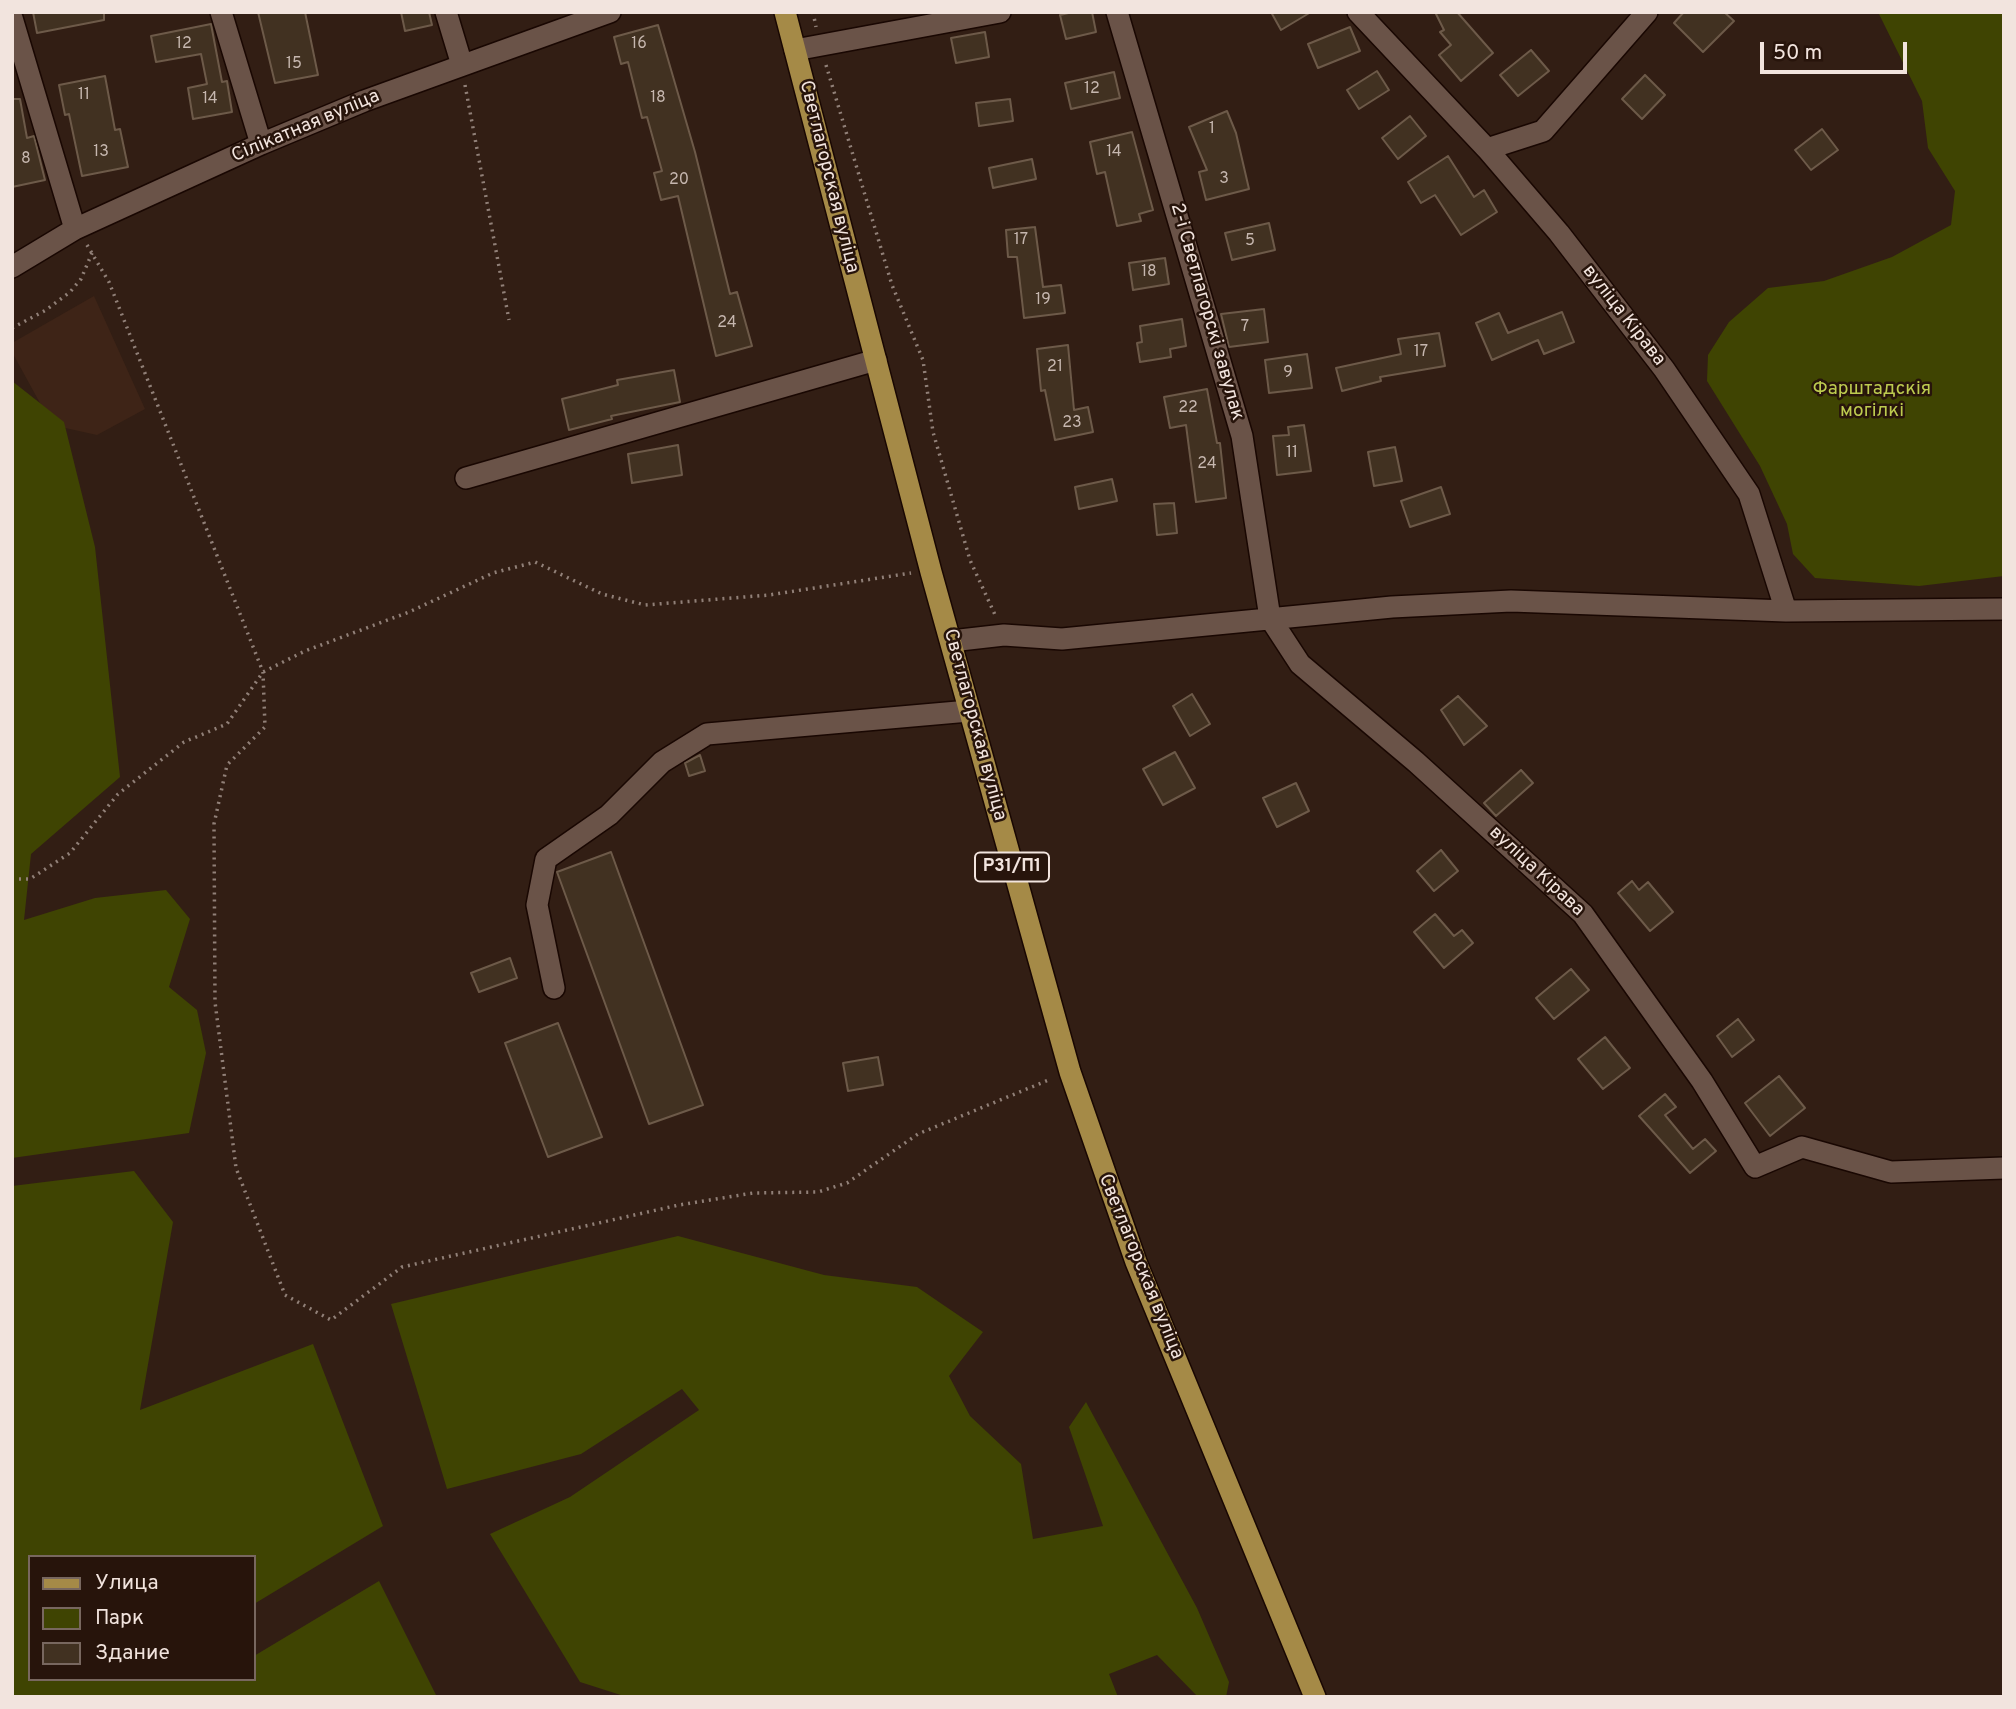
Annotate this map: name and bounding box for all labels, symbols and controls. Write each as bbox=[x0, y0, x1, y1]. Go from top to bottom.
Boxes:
scale bar bbox=[1764, 28, 1911, 72]
house number: 12 bbox=[176, 35, 192, 55]
house number: 16 bbox=[631, 35, 647, 55]
text: 50 m bbox=[1773, 40, 1822, 67]
house number: 15 bbox=[286, 55, 302, 75]
street label: Светлагорская вуліца bbox=[793, 78, 863, 276]
house number: 12 bbox=[1084, 80, 1100, 100]
house number: 11 bbox=[78, 86, 90, 106]
street label: Сілікатная вуліца bbox=[229, 86, 383, 168]
house number: 18 bbox=[650, 89, 666, 109]
house number: 14 bbox=[202, 90, 218, 110]
house number: 1 bbox=[1209, 120, 1215, 140]
house number: 13 bbox=[93, 143, 109, 163]
house number: 14 bbox=[1106, 143, 1122, 163]
house number: 8 bbox=[21, 150, 31, 170]
house number: 3 bbox=[1219, 170, 1229, 190]
house number: 20 bbox=[669, 171, 689, 191]
street label: 2-і Светлагорскі завулак bbox=[1164, 201, 1248, 423]
house number: 17 bbox=[1014, 231, 1028, 251]
house number: 5 bbox=[1245, 232, 1255, 252]
street label: вуліца Кірава bbox=[1576, 261, 1670, 371]
house number: 18 bbox=[1141, 263, 1157, 283]
house number: 19 bbox=[1035, 291, 1051, 311]
house number: 24 bbox=[717, 314, 737, 334]
house number: 7 bbox=[1241, 318, 1249, 338]
house number: 17 bbox=[1414, 343, 1428, 363]
house number: 21 bbox=[1047, 358, 1063, 378]
house number: 9 bbox=[1283, 364, 1293, 384]
park label: Фарштадскія могілкі bbox=[1813, 379, 1931, 423]
house number: 22 bbox=[1178, 399, 1198, 419]
house number: 23 bbox=[1062, 414, 1082, 434]
house number: 11 bbox=[1286, 444, 1298, 464]
house number: 24 bbox=[1197, 455, 1217, 475]
street label: Светлагорская вуліца bbox=[937, 627, 1011, 823]
street label: вуліца Кірава bbox=[1484, 822, 1588, 922]
road number: Р31/П1 bbox=[975, 852, 1049, 882]
street label: Светлагорская вуліца bbox=[1092, 1171, 1188, 1363]
legend bbox=[28, 1555, 256, 1681]
text: Улица bbox=[95, 1570, 159, 1597]
text: Парк bbox=[95, 1605, 144, 1632]
text: Здание bbox=[95, 1640, 170, 1667]

